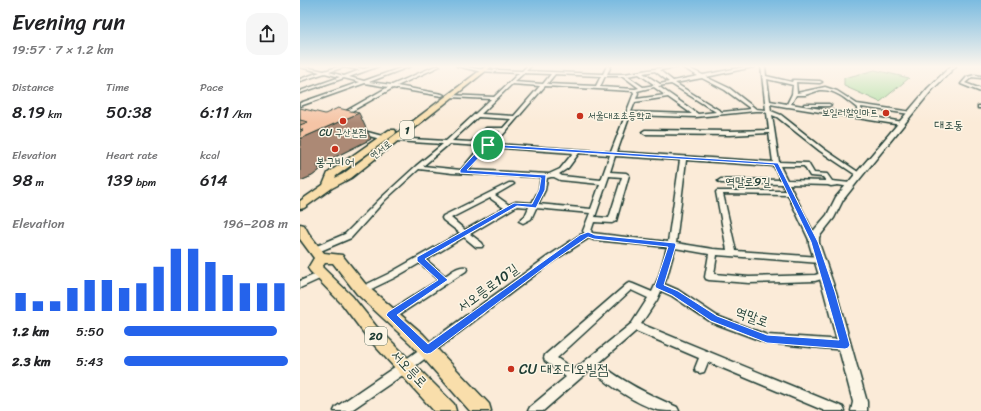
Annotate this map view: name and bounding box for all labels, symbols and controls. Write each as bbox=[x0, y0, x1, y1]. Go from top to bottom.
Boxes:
text: Evening run bbox=[12, 3, 125, 42]
button: share bbox=[246, 13, 288, 55]
text: 19:57 · 7 × 1.2 km bbox=[12, 38, 114, 61]
text: Distance bbox=[12, 78, 54, 97]
text: Time bbox=[106, 78, 129, 97]
text: Pace bbox=[200, 78, 223, 97]
text: 8.19 bbox=[12, 97, 45, 127]
text: 50:38 bbox=[106, 97, 152, 127]
text: 6:11 bbox=[200, 97, 229, 127]
place label: 보일러할인마트 bbox=[822, 104, 878, 122]
text: km bbox=[45, 105, 62, 124]
text: /km bbox=[229, 105, 252, 124]
place label: 서울대조초등학교 bbox=[588, 107, 652, 125]
marker: 보일러할인마트 bbox=[881, 108, 891, 118]
marker: 서울대조초등학교 bbox=[575, 111, 585, 121]
district label: 대조동 bbox=[935, 114, 963, 136]
marker: CU 구산본점 bbox=[338, 116, 348, 126]
road number: 1 bbox=[400, 121, 414, 139]
place label: CU 구산본점 bbox=[319, 124, 367, 142]
pin bbox=[471, 128, 505, 162]
icon: arrive bbox=[477, 134, 499, 156]
street label: 연서로 bbox=[366, 135, 396, 165]
marker: 봉구비어 bbox=[330, 144, 340, 154]
text: Elevation bbox=[12, 146, 57, 165]
text: Heart rate bbox=[106, 146, 158, 165]
text: kcal bbox=[200, 146, 220, 165]
place label: 봉구비어 bbox=[316, 151, 354, 173]
text: 98 bbox=[12, 165, 33, 195]
text: 139 bbox=[106, 165, 133, 195]
text: 614 bbox=[200, 165, 228, 195]
street label: 역말로9길 bbox=[725, 171, 771, 193]
text: m bbox=[33, 173, 44, 192]
text: bpm bbox=[133, 173, 156, 192]
text: Elevation bbox=[12, 212, 65, 235]
text: 196–208 m bbox=[223, 212, 288, 235]
street label: 서오릉로10길 bbox=[452, 257, 525, 319]
street label: 역말로 bbox=[732, 299, 772, 335]
text: 1.2 km bbox=[12, 320, 49, 343]
text: 5:50 bbox=[76, 320, 104, 343]
road number: 20 bbox=[365, 327, 387, 345]
street label: 서오릉로 bbox=[384, 344, 434, 394]
text: 2.3 km bbox=[12, 350, 51, 373]
text: 5:43 bbox=[76, 350, 103, 373]
place label: CU 대조디오빌점 bbox=[519, 357, 608, 382]
marker: CU 대조디오빌점 bbox=[506, 364, 516, 374]

